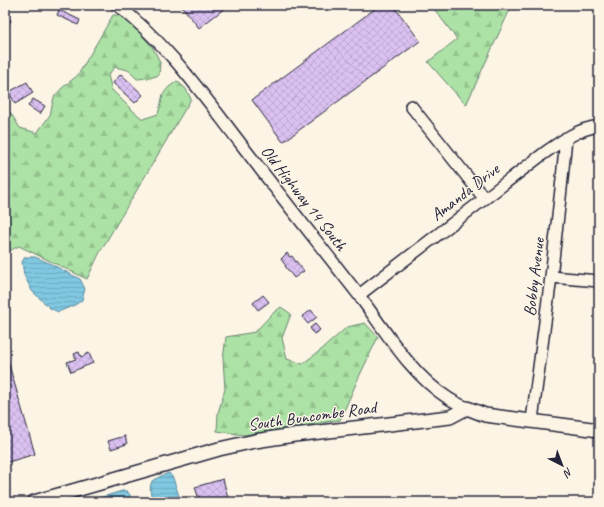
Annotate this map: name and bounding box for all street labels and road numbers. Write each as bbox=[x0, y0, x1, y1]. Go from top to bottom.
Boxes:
street label: Old Highway 14 South bbox=[256, 141, 352, 256]
street label: Amanda Drive bbox=[427, 158, 505, 225]
street label: Bobby Avenue bbox=[519, 235, 549, 317]
street label: South Buncombe Road bbox=[247, 396, 380, 435]

